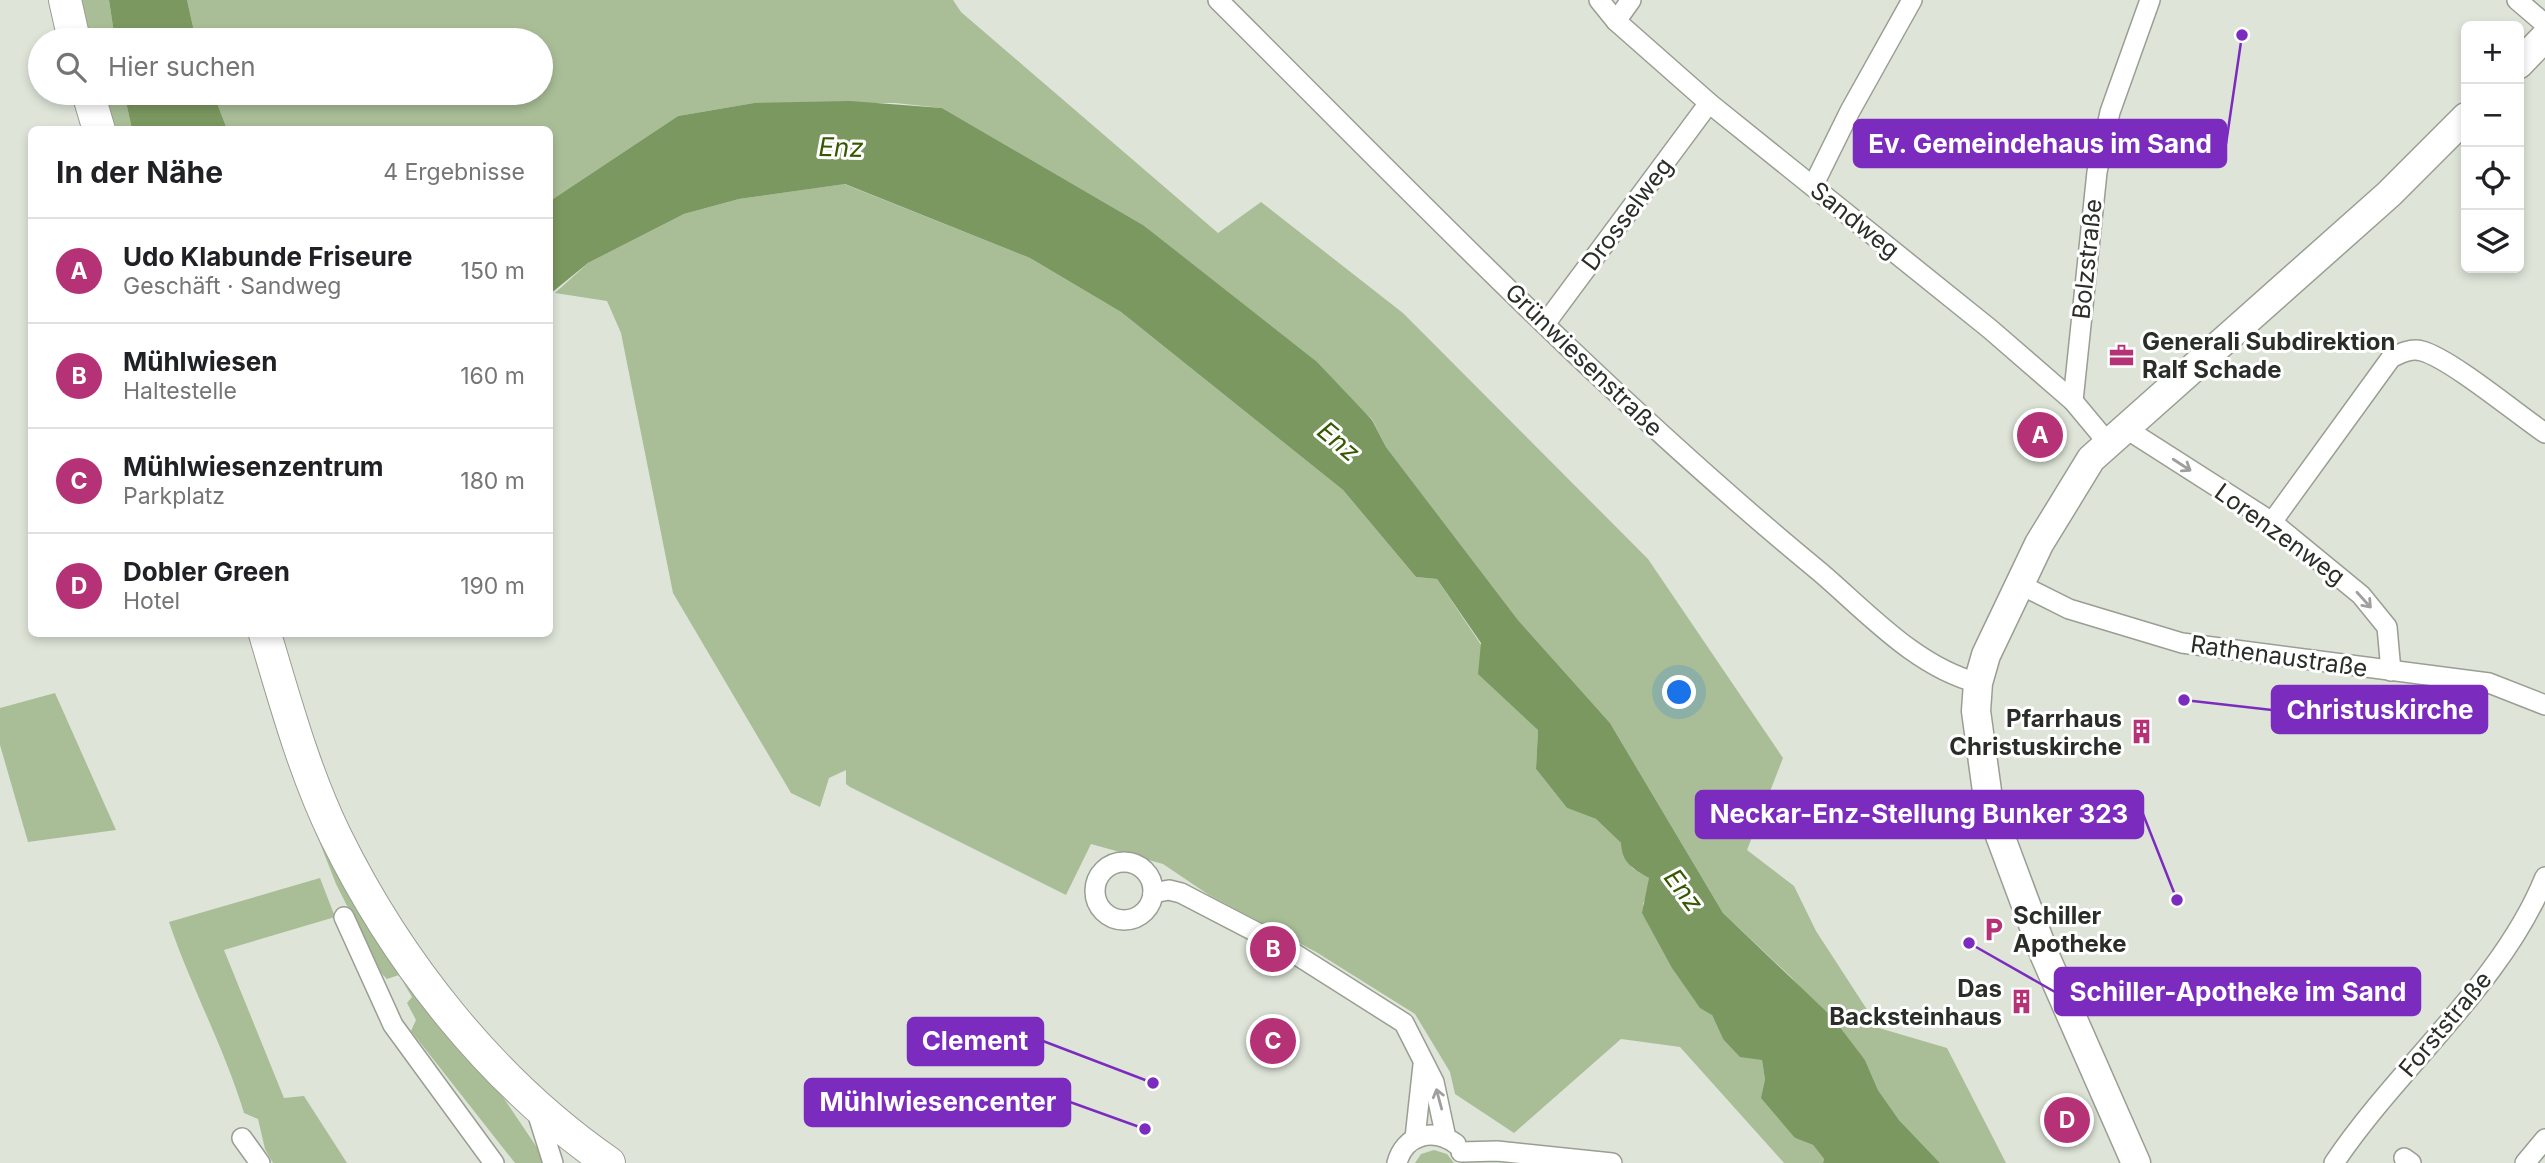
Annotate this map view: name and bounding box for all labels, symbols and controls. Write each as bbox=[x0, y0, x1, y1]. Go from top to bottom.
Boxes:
map controls bbox=[2461, 21, 2524, 273]
button: + bbox=[2461, 21, 2524, 84]
search box bbox=[28, 28, 553, 105]
icon: search bbox=[52, 48, 90, 86]
text: Hier suchen bbox=[108, 51, 256, 82]
button: − bbox=[2461, 84, 2524, 147]
callout: Ev. Gemeindehaus im Sand bbox=[1854, 120, 2226, 167]
text: Ev. Gemeindehaus im Sand bbox=[1868, 128, 2212, 159]
water label: Enz bbox=[818, 131, 864, 163]
button: locate bbox=[2461, 147, 2524, 210]
street label: Drosselweg bbox=[1575, 152, 1679, 276]
text: In der Nähe bbox=[56, 154, 223, 190]
text: 4 Ergebnisse bbox=[383, 158, 525, 186]
street label: Sandweg bbox=[1805, 175, 1905, 265]
street label: Bolzstraße bbox=[2066, 197, 2108, 321]
button: layers bbox=[2461, 210, 2524, 273]
text: Udo Klabunde Friseure bbox=[123, 241, 412, 272]
text: A bbox=[70, 257, 88, 285]
text: 150 m bbox=[461, 257, 525, 285]
text: Geschäft · Sandweg bbox=[123, 272, 341, 300]
street label: Grünwiesenstraße bbox=[1499, 278, 1669, 442]
place label: Generali Subdirektion Ralf Schade bbox=[2142, 327, 2395, 384]
office icon: Generali Subdirektion Ralf Schade bbox=[2108, 341, 2136, 369]
text: Mühlwiesen bbox=[123, 346, 278, 377]
text: B bbox=[71, 362, 87, 390]
text: 160 m bbox=[460, 362, 525, 390]
text: Haltestelle bbox=[123, 377, 237, 405]
pin: A bbox=[2017, 409, 2063, 461]
water label: Enz bbox=[1312, 415, 1366, 467]
text: Mühlwiesenzentrum bbox=[123, 451, 384, 482]
one-way arrow bbox=[2172, 458, 2192, 472]
text: C bbox=[70, 467, 88, 495]
text: 180 m bbox=[460, 467, 525, 495]
street label: Lorenzenweg bbox=[2209, 477, 2351, 591]
text: Parkplatz bbox=[123, 482, 225, 510]
text: Dobler Green bbox=[123, 556, 290, 587]
text: D bbox=[71, 572, 87, 600]
text: 190 m bbox=[460, 572, 525, 600]
text: Hotel bbox=[123, 587, 180, 615]
one-way arrow bbox=[2356, 591, 2372, 609]
street label: Rathenaustraße bbox=[2189, 629, 2369, 683]
your location bbox=[1662, 675, 1696, 709]
callout: Christuskirche bbox=[2272, 686, 2487, 733]
text: Christuskirche bbox=[2286, 694, 2474, 725]
place label: Pfarrhaus Christuskirche bbox=[1949, 704, 2122, 761]
building icon: Pfarrhaus Christuskirche bbox=[2128, 718, 2156, 746]
callout: Neckar-Enz-Stellung Bunker 323 bbox=[1696, 791, 2143, 838]
text: Neckar-Enz-Stellung Bunker 323 bbox=[1710, 798, 2128, 829]
water label: Enz bbox=[1658, 863, 1710, 917]
place label: Schiller Apotheke bbox=[2013, 901, 2127, 958]
parking icon: Schiller Apotheke bbox=[1979, 915, 2007, 943]
pin: B bbox=[1250, 923, 1296, 975]
street label: Forststraße bbox=[2393, 965, 2497, 1083]
callout: Schiller-Apotheke im Sand bbox=[2055, 968, 2420, 1015]
place label: Das Backsteinhaus bbox=[1829, 974, 2002, 1031]
text: Schiller-Apotheke im Sand bbox=[2070, 976, 2406, 1007]
building icon: Das Backsteinhaus bbox=[2008, 988, 2036, 1016]
pin: C bbox=[1250, 1015, 1296, 1067]
callout: Clement bbox=[908, 1018, 1043, 1065]
text: Clement bbox=[922, 1025, 1029, 1056]
callout: Mühlwiesencenter bbox=[805, 1079, 1070, 1126]
text: Mühlwiesencenter bbox=[820, 1086, 1057, 1117]
one-way arrow bbox=[1432, 1089, 1445, 1111]
pin: D bbox=[2044, 1094, 2090, 1146]

